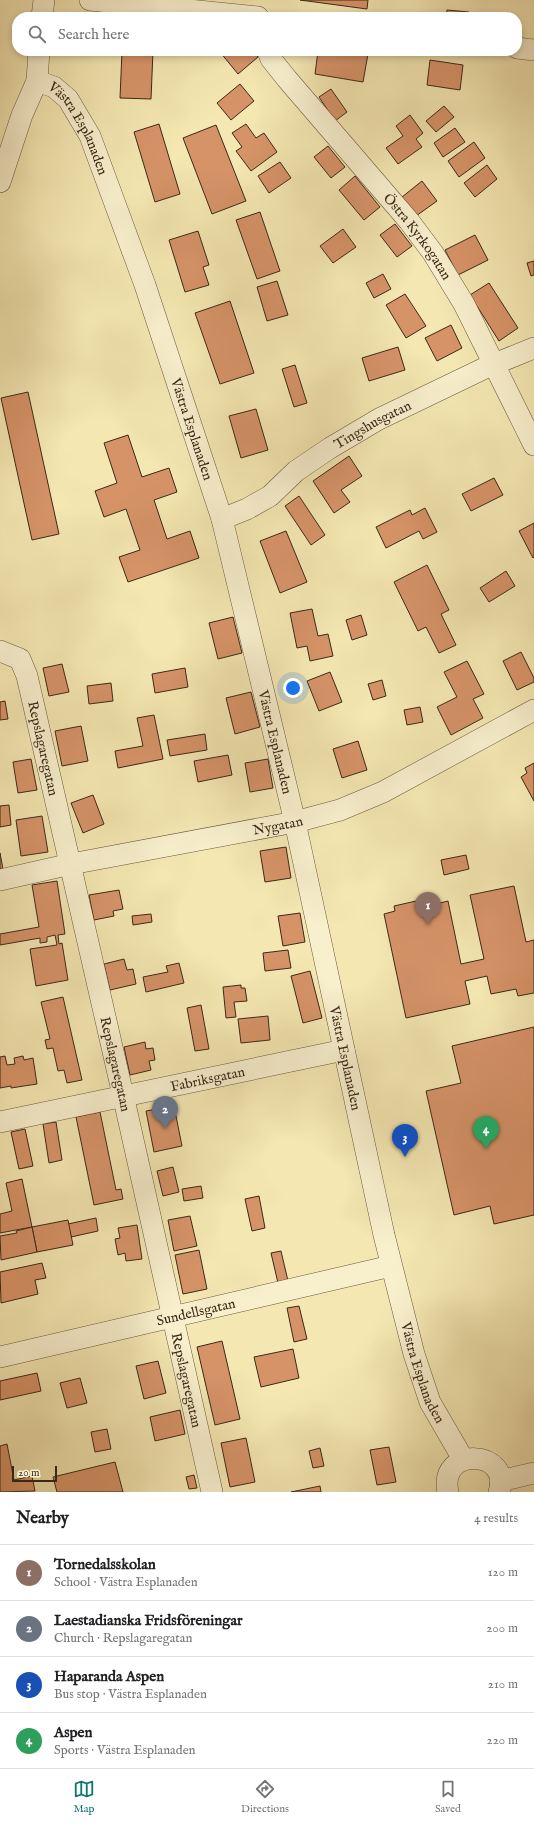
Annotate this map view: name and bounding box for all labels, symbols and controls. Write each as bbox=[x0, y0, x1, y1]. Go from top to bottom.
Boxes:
search box bbox=[12, 12, 522, 56]
icon: search bbox=[26, 23, 48, 45]
text: Search here bbox=[58, 25, 129, 44]
street label: Västra Esplanaden bbox=[44, 78, 112, 178]
street label: Östra Kyrkogatan bbox=[379, 189, 455, 284]
street label: Västra Esplanaden bbox=[166, 375, 217, 483]
street label: Tingshusgatan bbox=[331, 397, 415, 454]
your location bbox=[283, 678, 303, 698]
street label: Västra Esplanaden bbox=[253, 687, 296, 796]
street label: Repslagaregatan bbox=[23, 699, 62, 798]
street label: Nygatan bbox=[251, 812, 305, 840]
pin: 1 bbox=[415, 892, 441, 925]
street label: Västra Esplanaden bbox=[325, 1004, 365, 1113]
street label: Repslagaregatan bbox=[95, 1015, 135, 1114]
street label: Fabriksgatan bbox=[169, 1063, 247, 1096]
pin: 2 bbox=[152, 1096, 178, 1129]
pin: 4 bbox=[473, 1116, 499, 1149]
pin: 3 bbox=[392, 1124, 418, 1157]
street label: Sundellsgatan bbox=[155, 1294, 238, 1330]
street label: Västra Esplanaden bbox=[396, 1319, 449, 1427]
street label: Repslagaregatan bbox=[167, 1331, 205, 1430]
scale bar bbox=[12, 1464, 57, 1483]
text: 20 m bbox=[18, 1466, 39, 1480]
text: Nearby bbox=[16, 1508, 69, 1529]
text: 4 results bbox=[474, 1510, 518, 1527]
text: Tornedalsskolan bbox=[54, 1555, 156, 1574]
text: 1 bbox=[27, 1564, 31, 1581]
text: 120 m bbox=[488, 1564, 518, 1581]
text: School · Västra Esplanaden bbox=[54, 1574, 198, 1591]
text: Laestadianska Fridsföreningar bbox=[54, 1611, 242, 1630]
text: 2 bbox=[26, 1620, 32, 1637]
text: 200 m bbox=[486, 1620, 518, 1637]
text: Church · Repslagaregatan bbox=[54, 1630, 192, 1647]
text: Haparanda Aspen bbox=[54, 1667, 164, 1686]
text: 3 bbox=[27, 1676, 31, 1693]
text: 210 m bbox=[488, 1676, 518, 1693]
text: Bus stop · Västra Esplanaden bbox=[54, 1686, 207, 1703]
text: Aspen bbox=[54, 1723, 92, 1742]
text: 4 bbox=[26, 1732, 32, 1749]
text: 220 m bbox=[487, 1732, 518, 1749]
text: Sports · Västra Esplanaden bbox=[54, 1742, 196, 1759]
tab: Map bbox=[73, 1778, 95, 1816]
tab: Directions bbox=[241, 1778, 289, 1816]
tab: Saved bbox=[435, 1778, 461, 1816]

